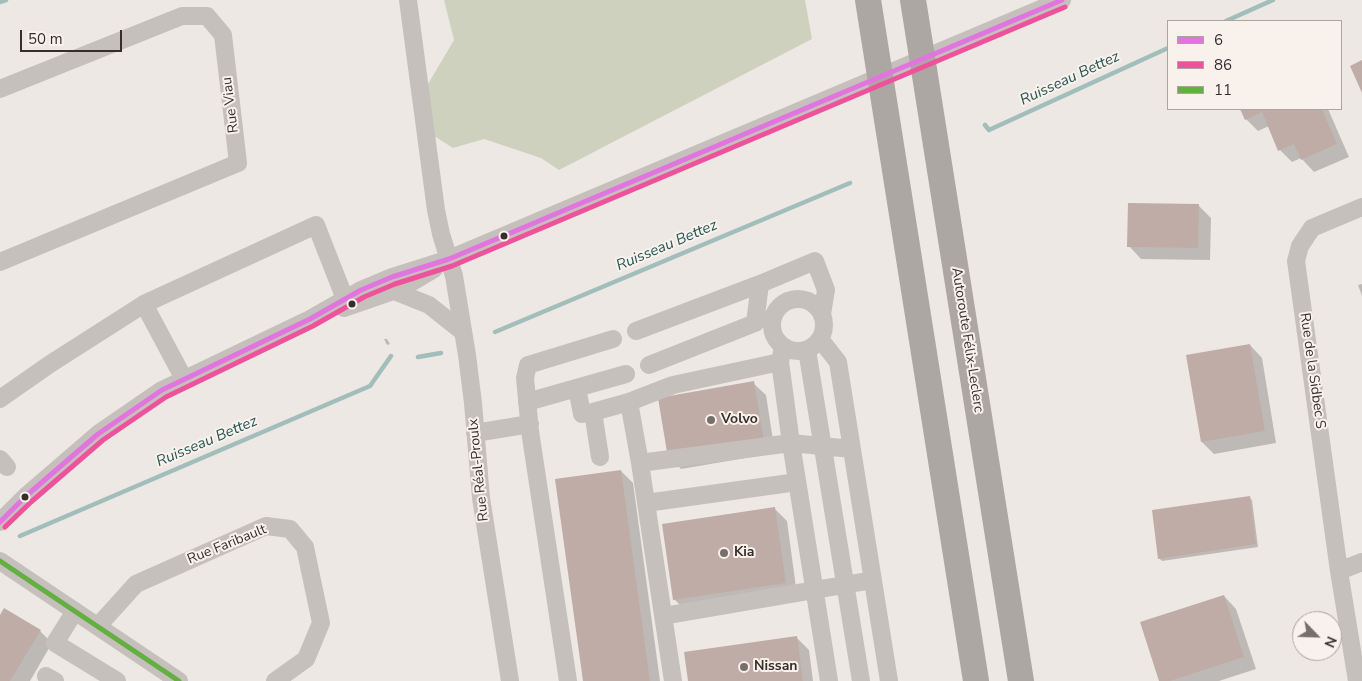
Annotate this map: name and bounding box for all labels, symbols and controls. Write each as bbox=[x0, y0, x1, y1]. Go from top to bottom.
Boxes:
scale bar bbox=[22, 20, 125, 52]
legend bbox=[1167, 20, 1342, 110]
text: 50 m bbox=[28, 29, 63, 49]
text: 6 bbox=[1214, 30, 1223, 50]
water label: Ruisseau Bettez bbox=[1017, 48, 1123, 110]
text: 86 bbox=[1214, 55, 1232, 75]
street label: Rue Viau bbox=[219, 76, 243, 134]
text: 11 bbox=[1214, 80, 1232, 100]
water label: Ruisseau Bettez bbox=[614, 217, 720, 275]
unlabelled marker bbox=[499, 231, 509, 241]
street label: Autoroute Félix-Leclerc bbox=[947, 266, 987, 414]
unlabelled marker bbox=[347, 299, 357, 309]
street label: Rue de la Sidbec S bbox=[1296, 312, 1328, 430]
place label: Volvo bbox=[721, 412, 758, 428]
water label: Ruisseau Bettez bbox=[154, 413, 260, 471]
marker: Volvo bbox=[705, 414, 717, 426]
street label: Rue Réal-Proulx bbox=[465, 418, 493, 522]
unlabelled marker bbox=[20, 492, 30, 502]
street label: Rue Faribault bbox=[185, 522, 269, 568]
place label: Kia bbox=[734, 545, 755, 561]
marker: Kia bbox=[718, 547, 730, 559]
north arrow bbox=[1292, 611, 1342, 661]
text: N bbox=[1319, 633, 1341, 651]
place label: Nissan bbox=[754, 659, 798, 675]
marker: Nissan bbox=[738, 661, 750, 673]

